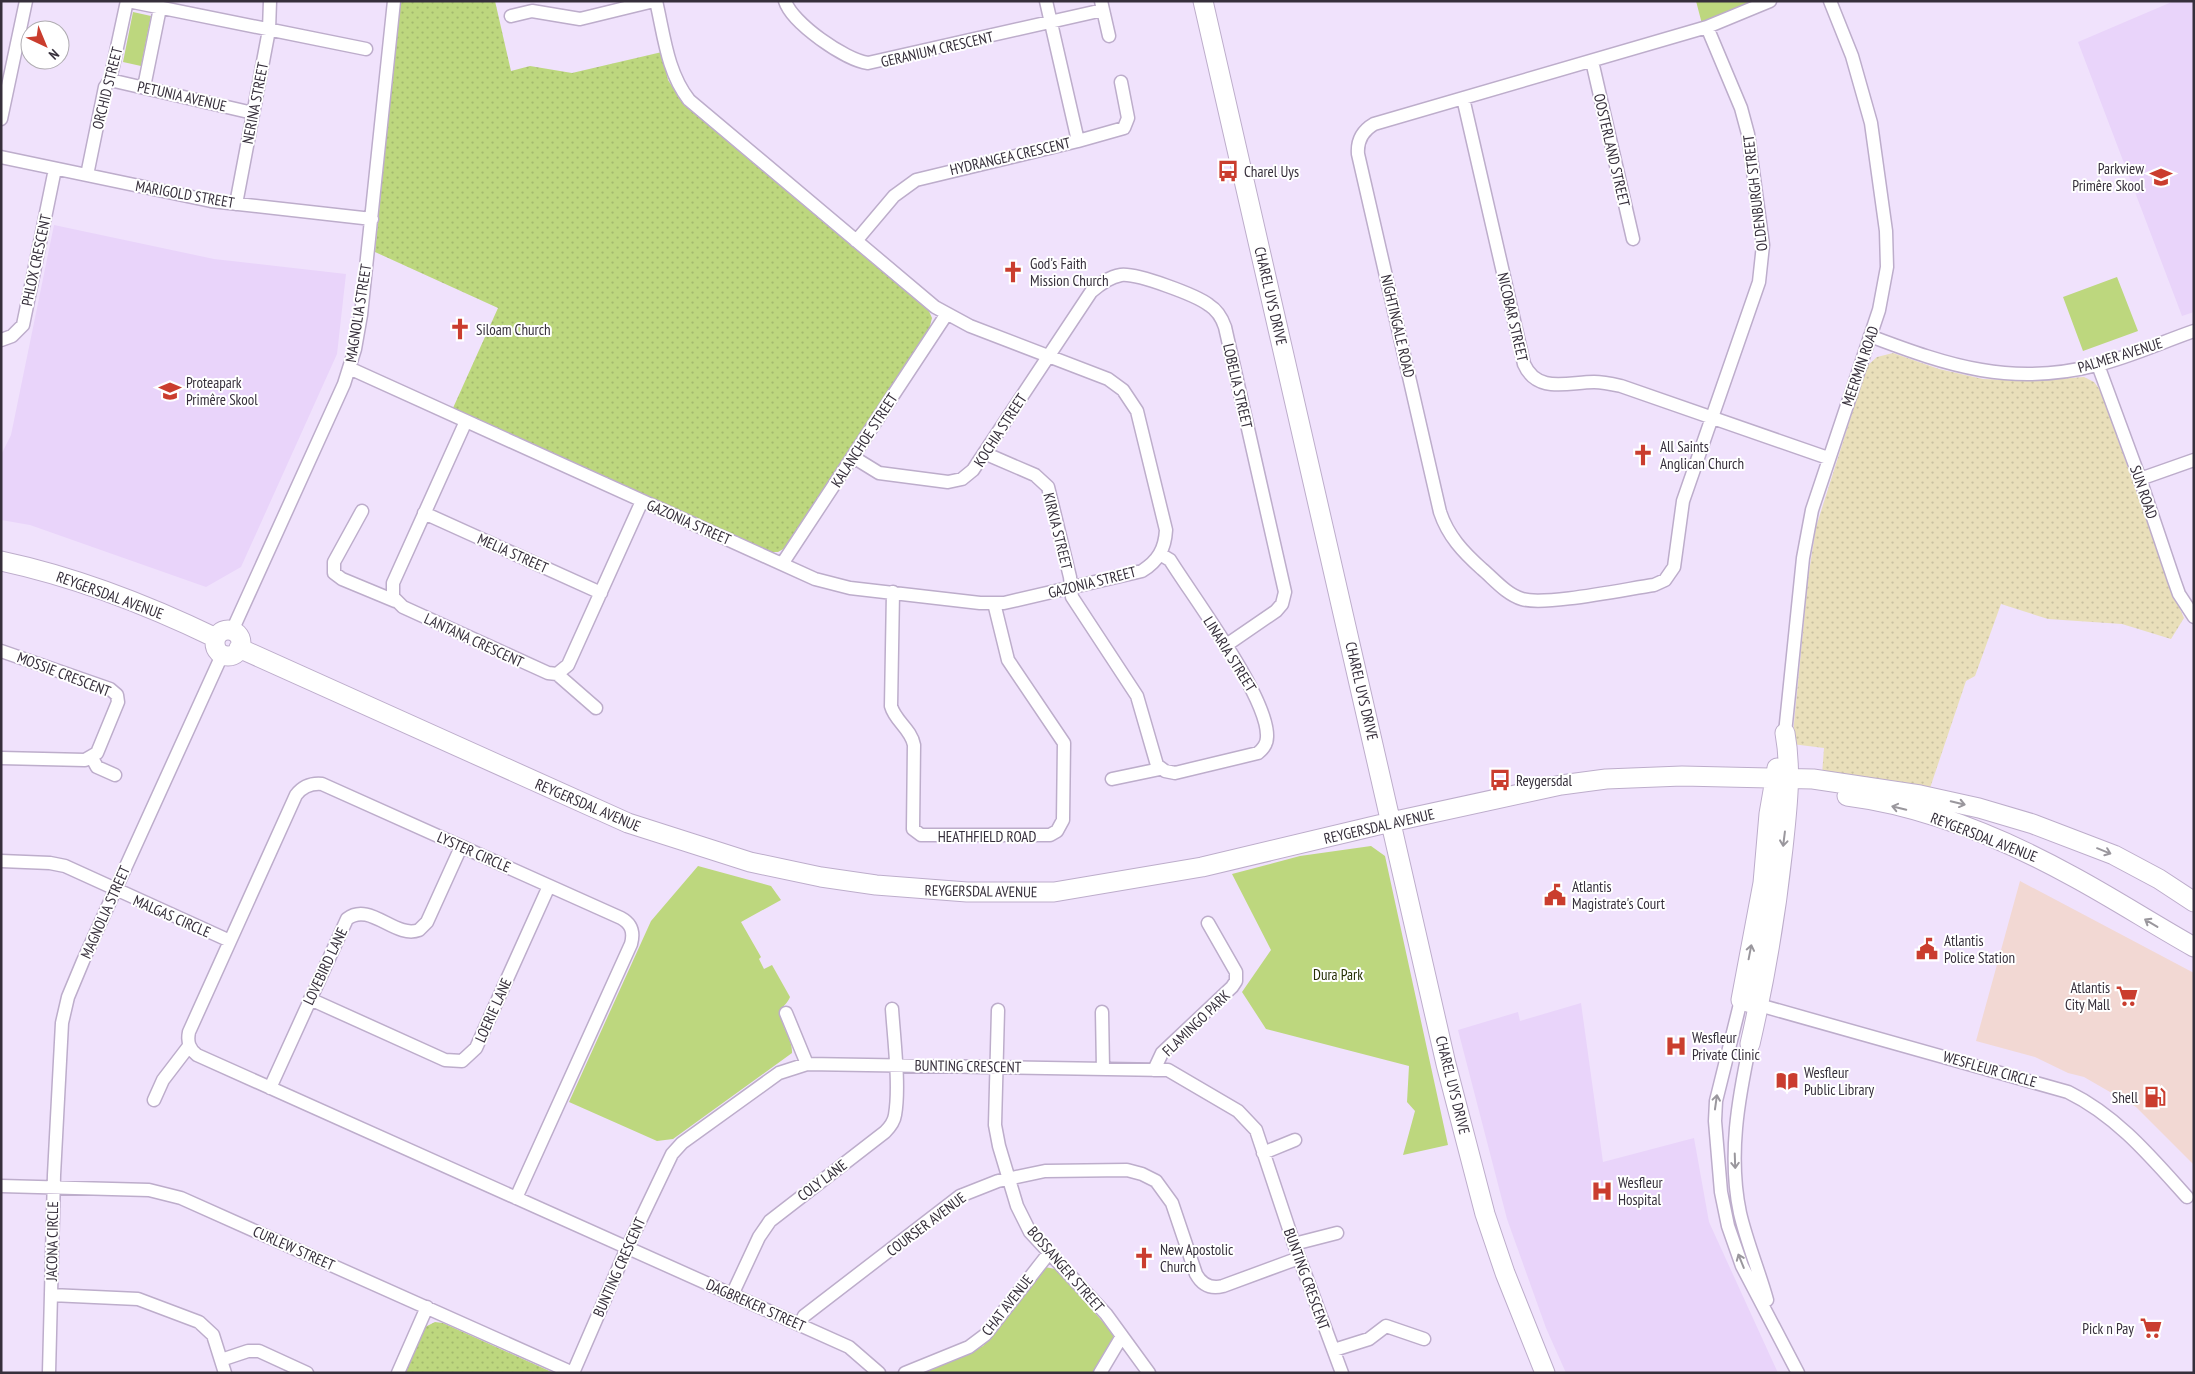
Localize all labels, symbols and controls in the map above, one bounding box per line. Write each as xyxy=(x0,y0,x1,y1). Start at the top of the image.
north arrow xyxy=(20,20,70,70)
street label: GERANIUM CRESCENT xyxy=(879,27,995,71)
street label: ORCHID STREET xyxy=(88,44,126,131)
text: N xyxy=(45,45,63,63)
street label: NERINA STREET xyxy=(238,60,272,146)
street label: PETUNIA AVENUE xyxy=(136,77,228,115)
street label: OOSTERLAND STREET xyxy=(1590,92,1634,209)
street label: HYDRANGEA CRESCENT xyxy=(948,133,1073,179)
street label: OLDENBURGH STREET xyxy=(1738,133,1772,252)
bus stop icon: Charel Uys xyxy=(1215,158,1241,184)
place label: Parkview Primêre Skool xyxy=(2072,159,2145,195)
place label: Charel Uys xyxy=(1244,162,1299,181)
school or university icon: Parkview Primêre Skool xyxy=(2148,164,2174,190)
street label: MARIGOLD STREET xyxy=(134,176,236,212)
street label: PHLOX CRESCENT xyxy=(17,212,55,308)
street label: CHAREL UYS DRIVE xyxy=(1250,245,1292,347)
place label: God's Faith Mission Church xyxy=(1030,254,1108,290)
church icon: God's Faith Mission Church xyxy=(1000,259,1026,285)
street label: MAGNOLIA STREET xyxy=(341,262,375,364)
street label: NICOBAR STREET xyxy=(1494,271,1533,364)
street label: NIGHTINGALE ROAD xyxy=(1377,273,1419,380)
church icon: Siloam Church xyxy=(447,316,473,342)
place label: Siloam Church xyxy=(476,320,551,339)
street label: MEERMIN ROAD xyxy=(1837,323,1883,409)
street label: PALMER AVENUE xyxy=(2075,333,2165,377)
street label: LOBELIA STREET xyxy=(1219,342,1257,431)
place label: Proteapark Primêre Skool xyxy=(186,373,258,409)
school or university icon: Proteapark Primêre Skool xyxy=(157,378,183,404)
street label: KALANCHOE STREET xyxy=(827,389,902,491)
street label: KOCHIA STREET xyxy=(969,390,1031,470)
place label: All Saints Anglican Church xyxy=(1660,437,1744,473)
church icon: All Saints Anglican Church xyxy=(1630,442,1656,468)
street label: SUN ROAD xyxy=(2126,463,2162,521)
street label: KIRKIA STREET xyxy=(1039,491,1077,572)
street label: GAZONIA STREET xyxy=(644,495,734,549)
street label: MELIA STREET xyxy=(475,529,552,577)
street label: GAZONIA STREET xyxy=(1046,562,1138,602)
street label: REYGERSDAL AVENUE xyxy=(54,567,166,623)
street label: LANTANA CRESCENT xyxy=(421,609,527,671)
street label: LINARIA STREET xyxy=(1199,613,1261,695)
street label: CHAREL UYS DRIVE xyxy=(1341,640,1383,742)
street label: MOSSIE CRESCENT xyxy=(14,647,114,701)
bus stop icon: Reygersdal xyxy=(1487,767,1513,793)
place label: Reygersdal xyxy=(1516,771,1573,790)
street label: REYGERSDAL AVENUE xyxy=(532,774,644,836)
one-way arrow xyxy=(1949,799,1965,808)
one-way arrow xyxy=(1892,803,1908,812)
street label: REYGERSDAL AVENUE xyxy=(1322,804,1436,848)
street label: REYGERSDAL AVENUE xyxy=(1928,808,2040,866)
street label: LYSTER CIRCLE xyxy=(434,827,514,877)
street label: HEATHFIELD ROAD xyxy=(938,827,1036,846)
one-way arrow xyxy=(1779,831,1789,847)
one-way arrow xyxy=(2096,847,2111,856)
street label: MAGNOLIA STREET xyxy=(76,862,134,961)
place label: Atlantis Magistrate's Court xyxy=(1572,877,1665,913)
street label: REYGERSDAL AVENUE xyxy=(924,881,1038,901)
public building icon: Atlantis Magistrate's Court xyxy=(1542,882,1568,908)
street label: MALGAS CIRCLE xyxy=(130,890,214,942)
one-way arrow xyxy=(2145,917,2159,927)
street label: LOVEBIRD LANE xyxy=(299,924,351,1008)
place label: Atlantis Police Station xyxy=(1944,931,2015,967)
public building icon: Atlantis Police Station xyxy=(1914,936,1940,962)
one-way arrow xyxy=(1746,945,1756,961)
park label: Dura Park xyxy=(1313,965,1363,984)
street label: LOERIE LANE xyxy=(470,975,516,1045)
place label: Atlantis City Mall xyxy=(2065,978,2111,1014)
supermarket icon: Atlantis City Mall xyxy=(2114,983,2140,1009)
street label: FLAMINGO PARK xyxy=(1158,985,1234,1060)
place label: Wesfleur Private Clinic xyxy=(1692,1028,1760,1064)
hospital icon: Wesfleur Private Clinic xyxy=(1663,1033,1689,1059)
street label: CHAREL UYS DRIVE xyxy=(1432,1034,1474,1136)
street label: WESFLEUR CIRCLE xyxy=(1941,1047,2039,1091)
street label: BUNTING CRESCENT xyxy=(914,1056,1022,1076)
place label: Wesfleur Public Library xyxy=(1804,1063,1875,1099)
library icon: Wesfleur Public Library xyxy=(1774,1068,1800,1094)
fuel station icon: Shell xyxy=(2142,1084,2168,1110)
place label: Shell xyxy=(2112,1088,2138,1107)
one-way arrow xyxy=(1711,1094,1721,1110)
one-way arrow xyxy=(1730,1153,1739,1169)
street label: COLY LANE xyxy=(793,1155,851,1205)
place label: Wesfleur Hospital xyxy=(1618,1173,1664,1209)
hospital icon: Wesfleur Hospital xyxy=(1589,1178,1615,1204)
street label: COURSER AVENUE xyxy=(882,1188,970,1260)
street label: JACONA CIRCLE xyxy=(42,1201,62,1282)
street label: BUNTING CRESCENT xyxy=(589,1214,650,1320)
street label: CURLEW STREET xyxy=(250,1222,338,1275)
street label: BOSSANGER STREET xyxy=(1024,1222,1109,1316)
street label: BUNTING CRESCENT xyxy=(1280,1226,1334,1333)
place label: New Apostolic Church xyxy=(1160,1240,1234,1276)
church icon: New Apostolic Church xyxy=(1131,1245,1157,1271)
one-way arrow xyxy=(1736,1254,1745,1269)
street label: CHAT AVENUE xyxy=(977,1271,1037,1339)
street label: DAGBREKER STREET xyxy=(703,1275,809,1335)
supermarket icon: Pick n Pay xyxy=(2138,1315,2164,1341)
place label: Pick n Pay xyxy=(2082,1319,2134,1338)

